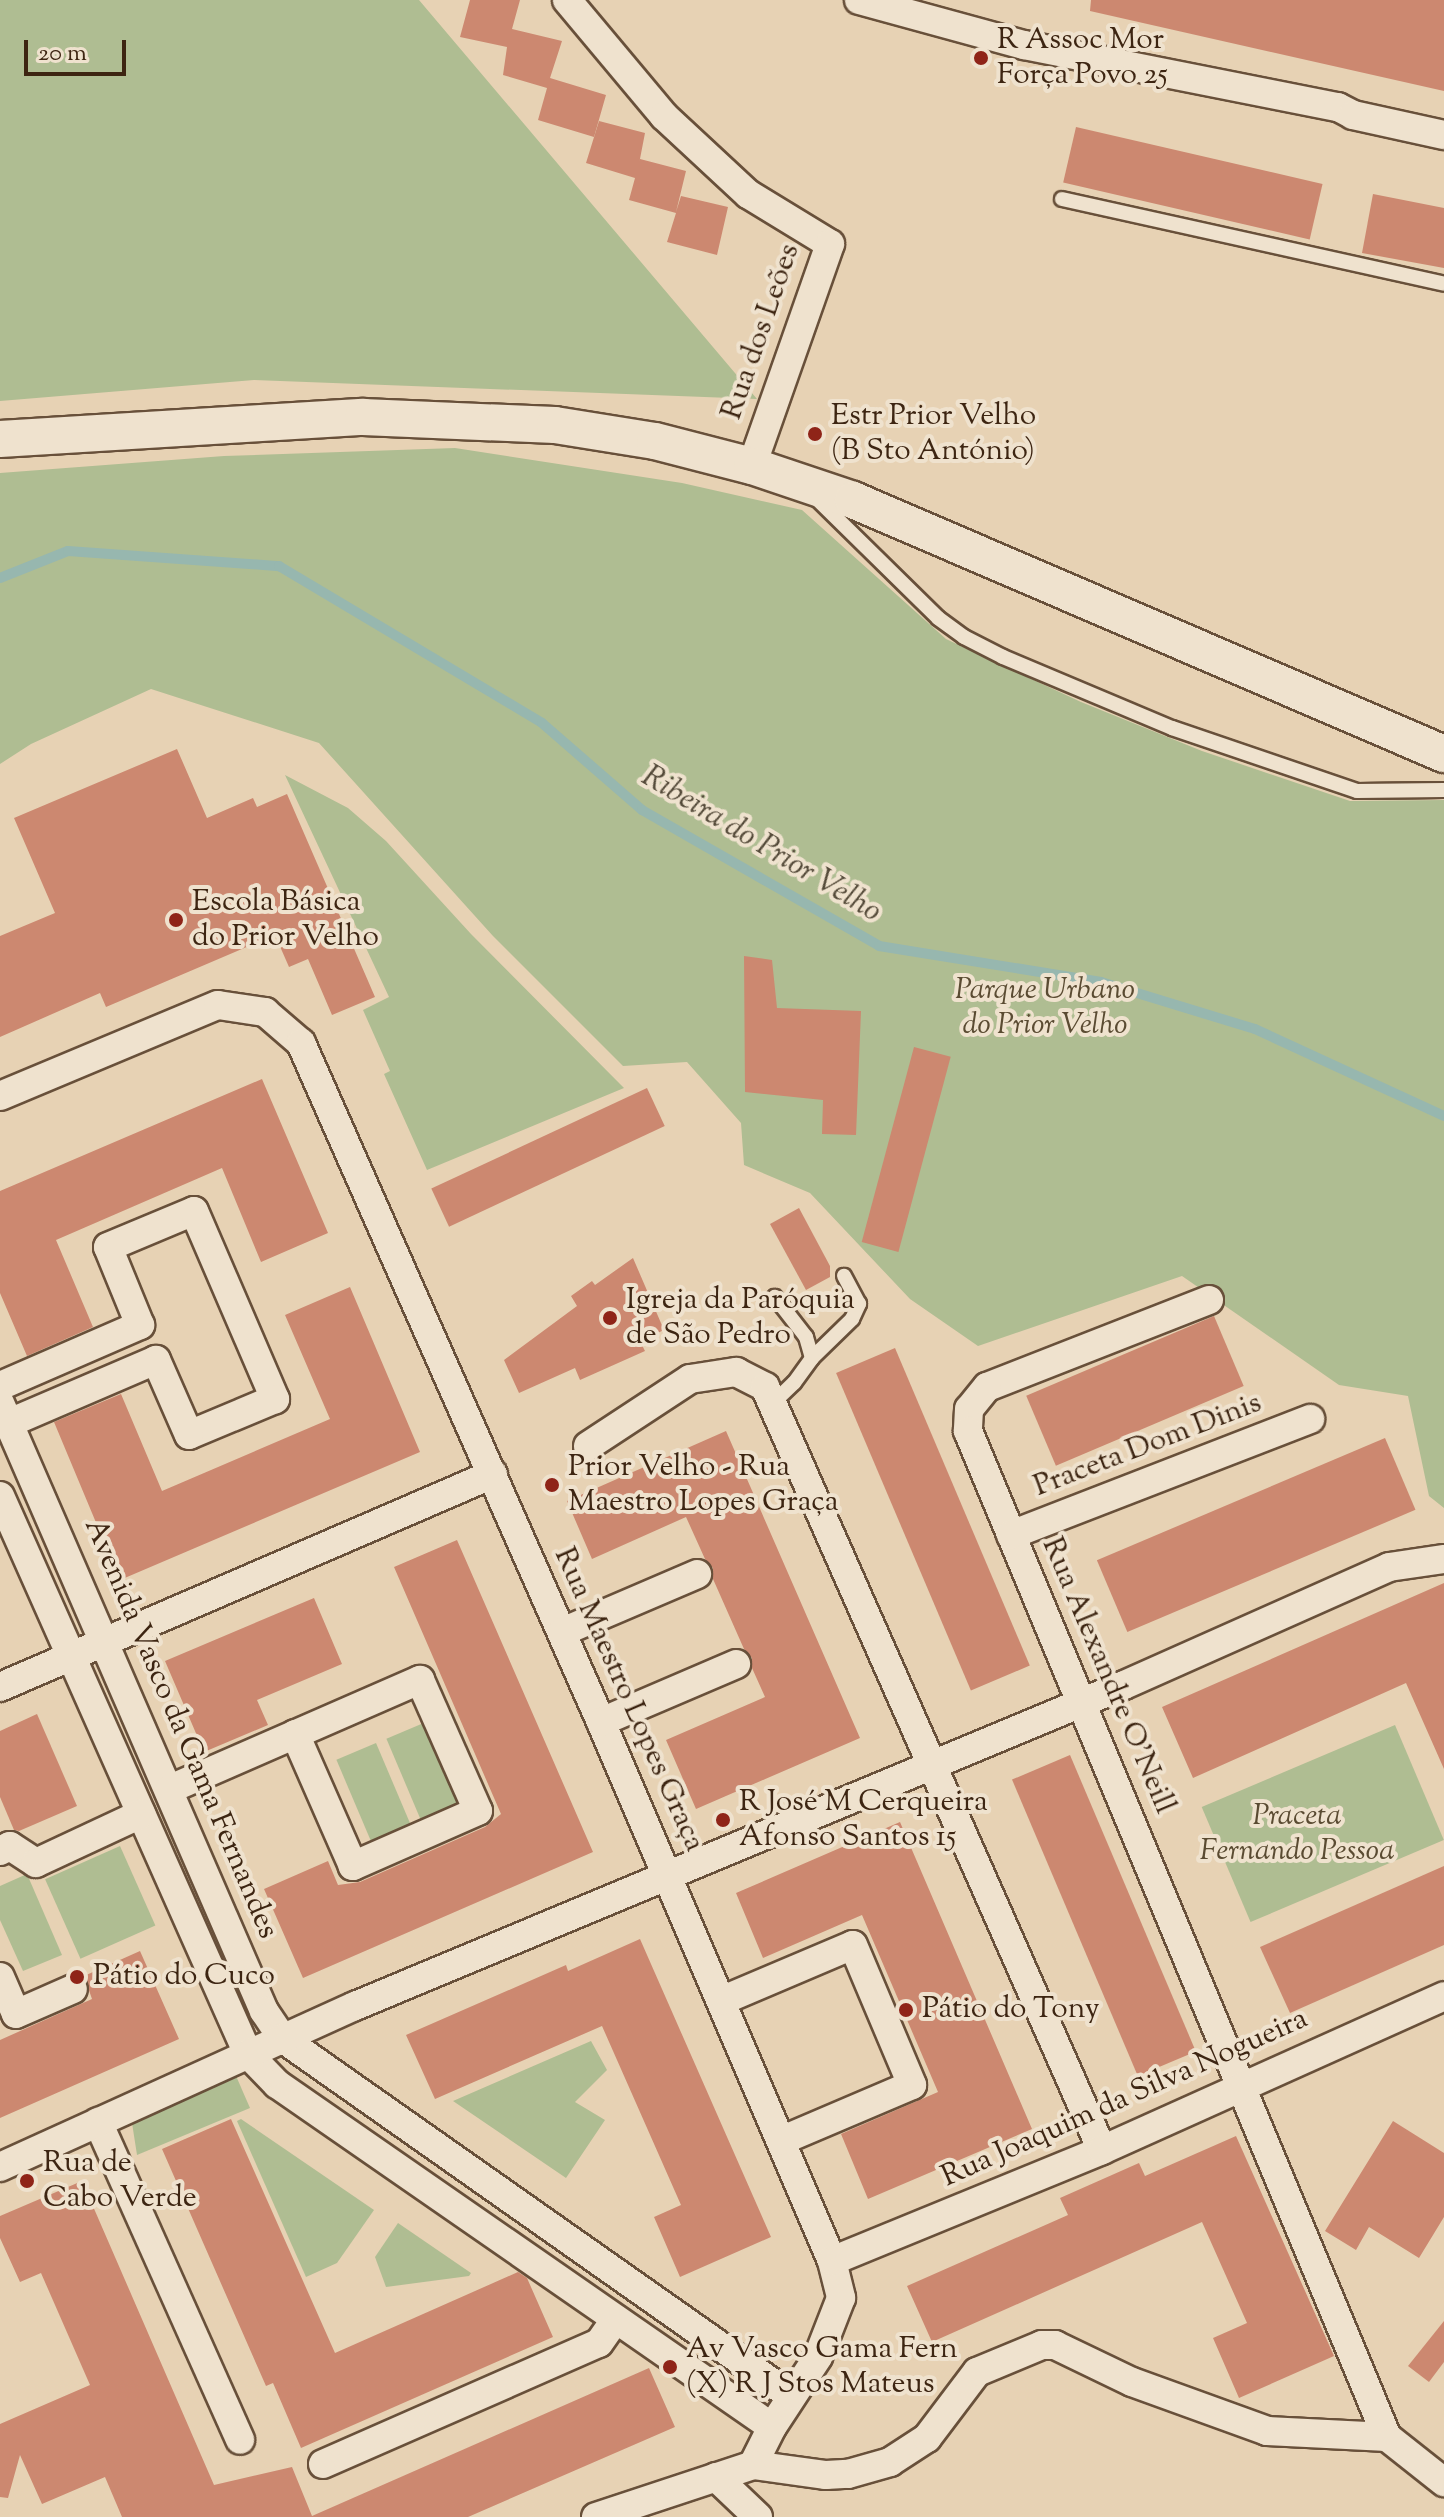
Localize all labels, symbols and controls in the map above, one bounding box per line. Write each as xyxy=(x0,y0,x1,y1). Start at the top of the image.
place label: R Assoc Mor Força Povo 25 xyxy=(997,23,1168,94)
scale bar xyxy=(28,24,130,74)
text: 20 m xyxy=(38,37,87,71)
marker: R Assoc Mor Força Povo 25 xyxy=(972,49,990,67)
street label: Rua dos Leões xyxy=(715,239,809,425)
place label: Estr Prior Velho (B Sto António) xyxy=(831,399,1036,470)
marker: Estr Prior Velho (B Sto António) xyxy=(806,425,824,443)
water label: Ribeira do Prior Velho xyxy=(634,758,888,932)
place label: Escola Básica do Prior Velho xyxy=(192,885,379,956)
marker: Escola Básica do Prior Velho xyxy=(167,911,185,929)
park label: Parque Urbano do Prior Velho xyxy=(955,973,1135,1044)
place label: Igreja da Paróquia de São Pedro xyxy=(626,1283,855,1354)
marker: Igreja da Paróquia de São Pedro xyxy=(601,1309,619,1327)
street label: Praceta Dom Dinis xyxy=(1029,1386,1267,1506)
place label: Prior Velho - Rua Maestro Lopes Graça xyxy=(568,1450,839,1520)
marker: Prior Velho - Rua Maestro Lopes Graça xyxy=(543,1476,561,1494)
street label: Avenida Vasco da Gama Fernandes xyxy=(75,1514,285,1944)
street label: Rua Alexandre O'Neill xyxy=(1033,1532,1181,1820)
street label: Rua Maestro Lopes Graça xyxy=(545,1542,711,1858)
place label: R José M Cerqueira Afonso Santos 15 xyxy=(739,1785,988,1856)
park label: Praceta Fernando Pessoa xyxy=(1200,1799,1394,1870)
marker: R José M Cerqueira Afonso Santos 15 xyxy=(714,1811,732,1829)
place label: Pátio do Cuco xyxy=(93,1959,275,1995)
marker: Pátio do Cuco xyxy=(68,1968,86,1986)
place label: Pátio do Tony xyxy=(922,1992,1100,2028)
marker: Pátio do Tony xyxy=(897,2001,915,2019)
street label: Rua Joaquim da Silva Nogueira xyxy=(936,2002,1314,2196)
place label: Rua de Cabo Verde xyxy=(43,2146,197,2216)
marker: Rua de Cabo Verde xyxy=(18,2172,36,2190)
place label: Av Vasco Gama Fern (X) R J Stos Mateus xyxy=(686,2332,958,2402)
marker: Av Vasco Gama Fern (X) R J Stos Mateus xyxy=(661,2358,679,2376)

